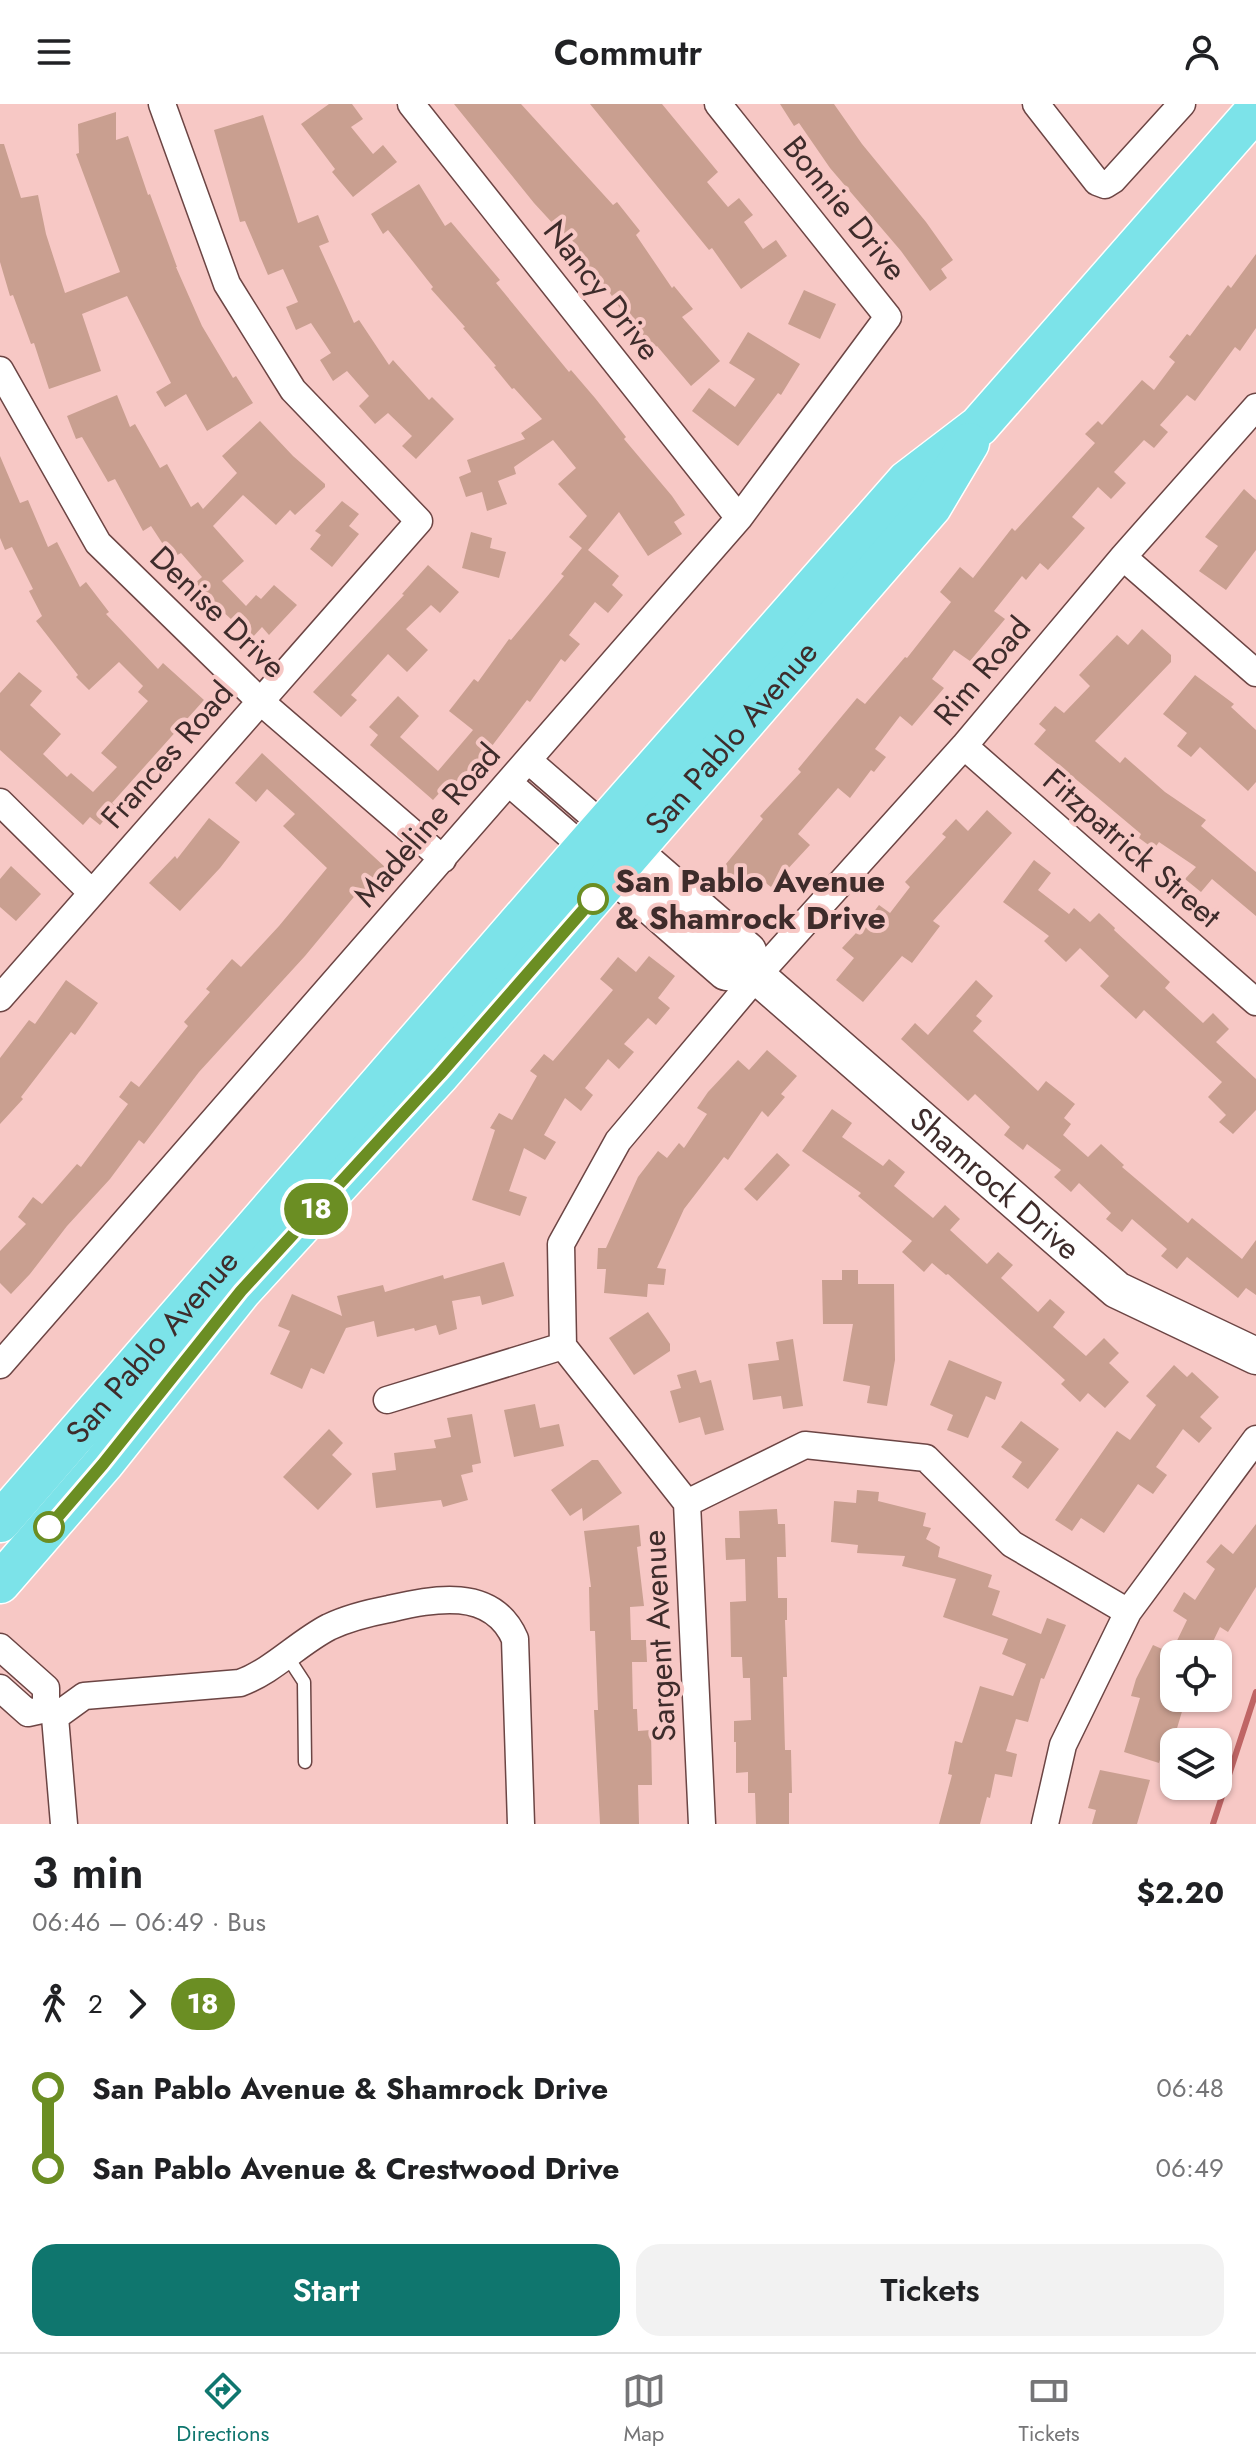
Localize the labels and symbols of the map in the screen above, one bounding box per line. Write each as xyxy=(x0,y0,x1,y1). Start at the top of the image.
street label: Bonnie Drive xyxy=(772,126,918,290)
street label: Nancy Drive xyxy=(532,210,672,370)
street label: Denise Drive xyxy=(140,535,296,689)
street label: Rim Road xyxy=(923,606,1041,736)
street label: San Pablo Avenue xyxy=(634,630,828,845)
street label: Frances Road xyxy=(90,671,244,839)
street label: Madeline Road xyxy=(343,733,511,917)
street label: Fitzpatrick Street xyxy=(1033,758,1231,939)
place label: San Pablo Avenue & Shamrock Drive xyxy=(615,858,886,941)
marker: San Pablo Avenue & Shamrock Drive xyxy=(578,884,608,914)
street label: Shamrock Drive xyxy=(900,1096,1090,1271)
line badge: 18 xyxy=(280,1183,352,1235)
street label: San Pablo Avenue xyxy=(55,1239,249,1454)
unlabelled marker xyxy=(34,1512,64,1542)
street label: Sargent Avenue xyxy=(630,1529,688,1743)

